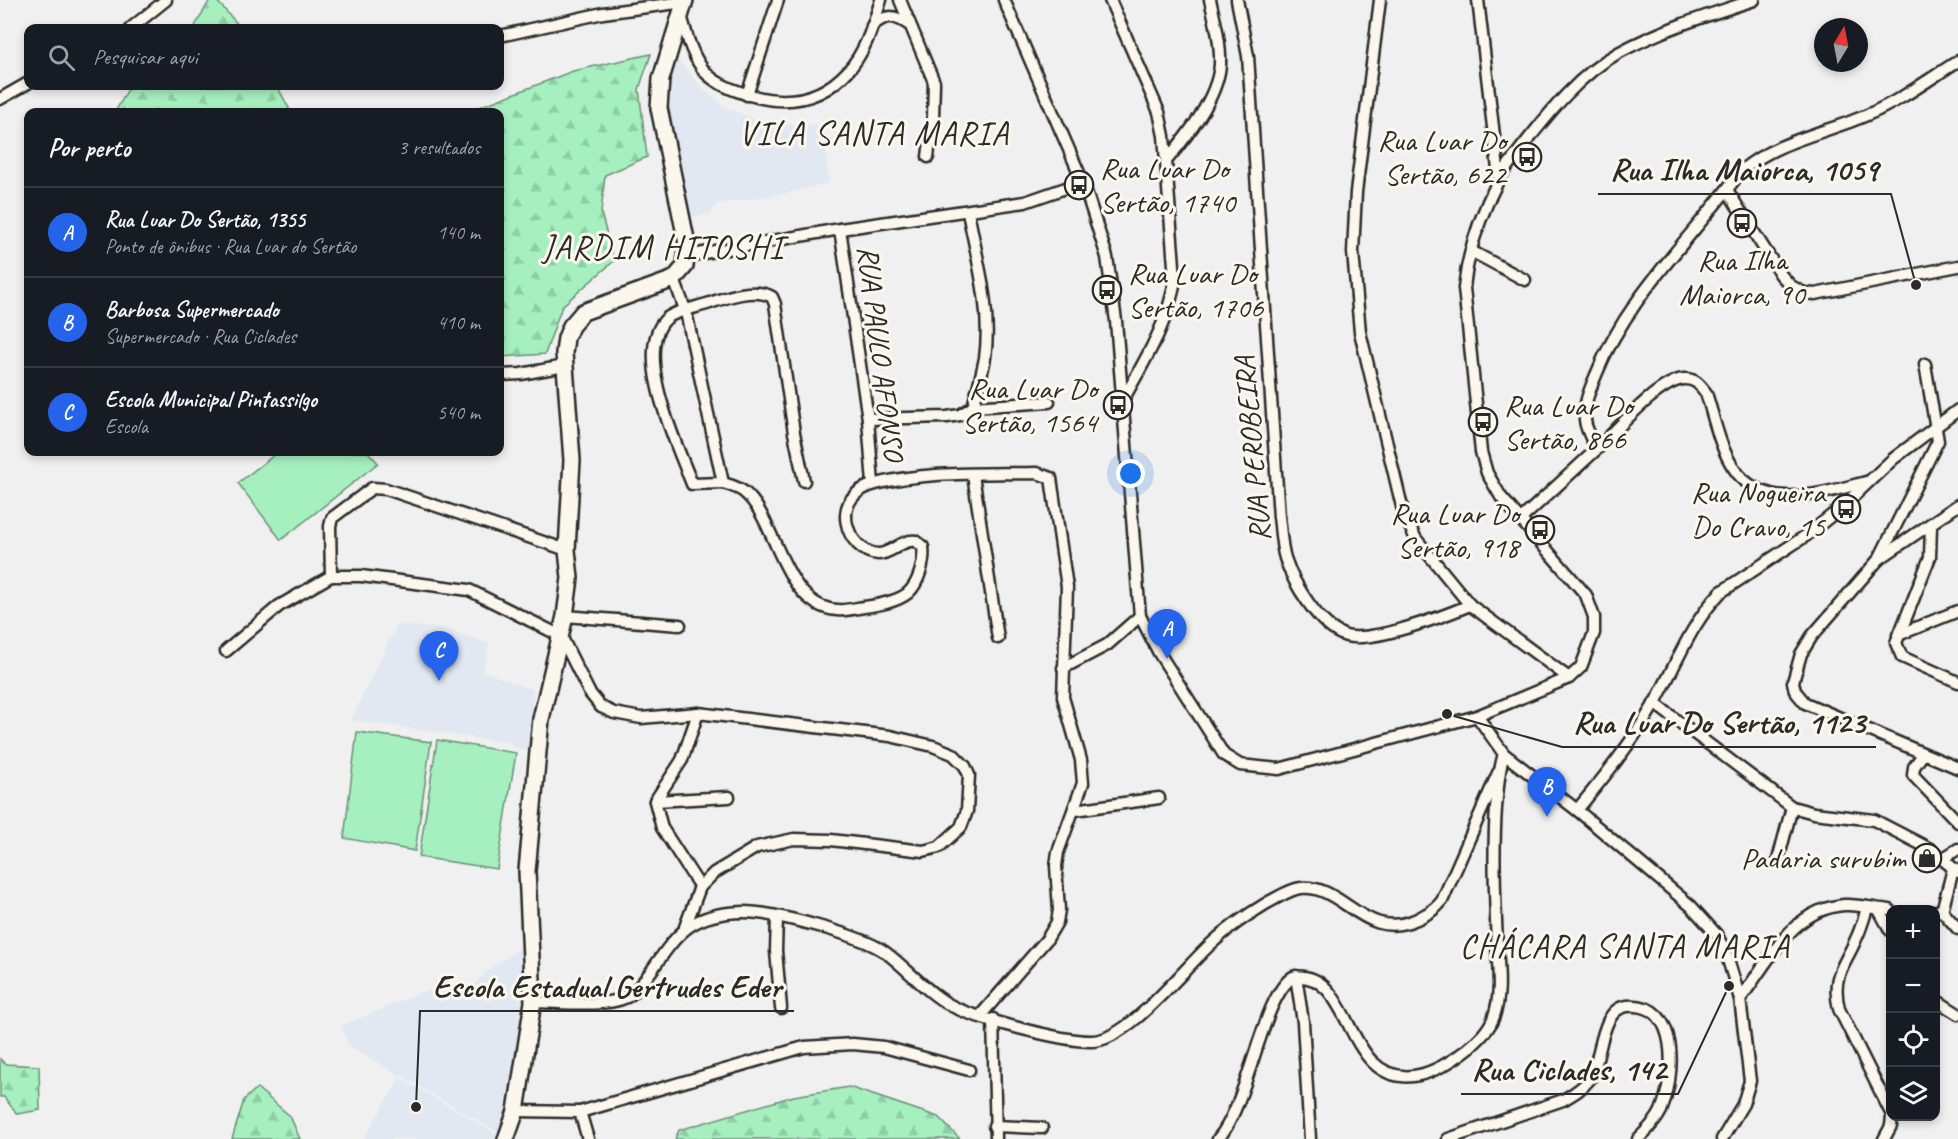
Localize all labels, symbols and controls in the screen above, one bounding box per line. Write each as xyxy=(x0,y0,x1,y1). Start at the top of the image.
north arrow xyxy=(1814,18,1868,72)
search box xyxy=(24,24,504,90)
icon: search xyxy=(45,41,78,74)
text: Pesquisar aqui xyxy=(93,43,198,71)
district label: VILA SANTA MARIA xyxy=(739,112,1009,154)
place label: Rua Luar Do Sertão, 622 xyxy=(1377,121,1509,193)
text: Por perto xyxy=(48,131,130,164)
text: 3 resultados xyxy=(398,135,480,160)
bus stop icon: Rua Luar Do Sertão, 622 xyxy=(1511,141,1543,173)
callout: Rua Ilha Maiorca, 1059 xyxy=(1598,144,1891,194)
place label: Rua Luar Do Sertão, 1740 xyxy=(1100,149,1238,221)
text: Rua Ilha Maiorca, 1059 xyxy=(1610,149,1882,190)
bus stop icon: Rua Luar Do Sertão, 1740 xyxy=(1063,169,1095,201)
text: Rua Luar Do Sertão, 1355 xyxy=(105,206,305,234)
bus stop icon: Rua Ilha Maiorca, 90 xyxy=(1726,207,1758,239)
text: A xyxy=(62,220,73,245)
text: 140 m xyxy=(437,220,480,245)
district label: JARDIM HITOSHI xyxy=(540,226,789,268)
text: Ponto de ônibus · Rua Luar do Sertão xyxy=(105,234,356,259)
place label: Rua Ilha Maiorca, 90 xyxy=(1679,241,1807,313)
street label: RUA PAULO AFONSO xyxy=(849,243,913,466)
place label: Rua Luar Do Sertão, 1706 xyxy=(1128,254,1265,326)
bus stop icon: Rua Luar Do Sertão, 1706 xyxy=(1091,274,1123,306)
text: Barbosa Supermercado xyxy=(105,296,279,324)
text: B xyxy=(62,310,73,335)
text: 410 m xyxy=(437,310,480,335)
text: Supermercado · Rua Ciclades xyxy=(105,324,296,349)
street label: RUA PEROBEIRA xyxy=(1225,353,1279,543)
place label: Rua Luar Do Sertão, 1564 xyxy=(962,369,1100,441)
text: Escola Municipal Pintassilgo xyxy=(105,386,317,414)
place label: Rua Luar Do Sertão, 866 xyxy=(1504,386,1636,458)
bus stop icon: Rua Luar Do Sertão, 1564 xyxy=(1102,389,1134,421)
text: C xyxy=(63,400,72,425)
text: 540 m xyxy=(437,400,480,425)
bus stop icon: Rua Luar Do Sertão, 866 xyxy=(1467,406,1499,438)
text: Escola xyxy=(105,414,148,439)
your location xyxy=(1116,459,1145,488)
place label: Rua Nogueira Do Cravo, 15 xyxy=(1691,473,1827,545)
bus stop icon: Rua Nogueira Do Cravo, 15 xyxy=(1830,493,1862,525)
place label: Rua Luar Do Sertão, 918 xyxy=(1390,494,1522,566)
bus stop icon: Rua Luar Do Sertão, 918 xyxy=(1524,514,1556,546)
pin: A xyxy=(1148,610,1186,659)
pin: C xyxy=(420,632,458,681)
callout: Rua Luar Do Sertão, 1123 xyxy=(1562,697,1876,747)
text: Rua Luar Do Sertão, 1123 xyxy=(1573,702,1868,743)
pin: B xyxy=(1528,768,1566,817)
place label: Padaria surubim xyxy=(1741,839,1907,877)
shop icon: Padaria surubim xyxy=(1911,842,1943,874)
map controls xyxy=(1886,905,1940,1121)
button: + xyxy=(1886,905,1940,959)
district label: CHÁCARA SANTA MARIA xyxy=(1460,925,1790,967)
button: − xyxy=(1886,959,1940,1013)
callout: Escola Estadual Gertrudes Eder xyxy=(420,961,794,1011)
text: Escola Estadual Gertrudes Eder xyxy=(433,966,785,1007)
button: locate xyxy=(1886,1013,1940,1067)
callout: Rua Ciclades, 142 xyxy=(1461,1044,1678,1094)
text: Rua Ciclades, 142 xyxy=(1472,1049,1669,1090)
button: layers xyxy=(1886,1067,1940,1121)

